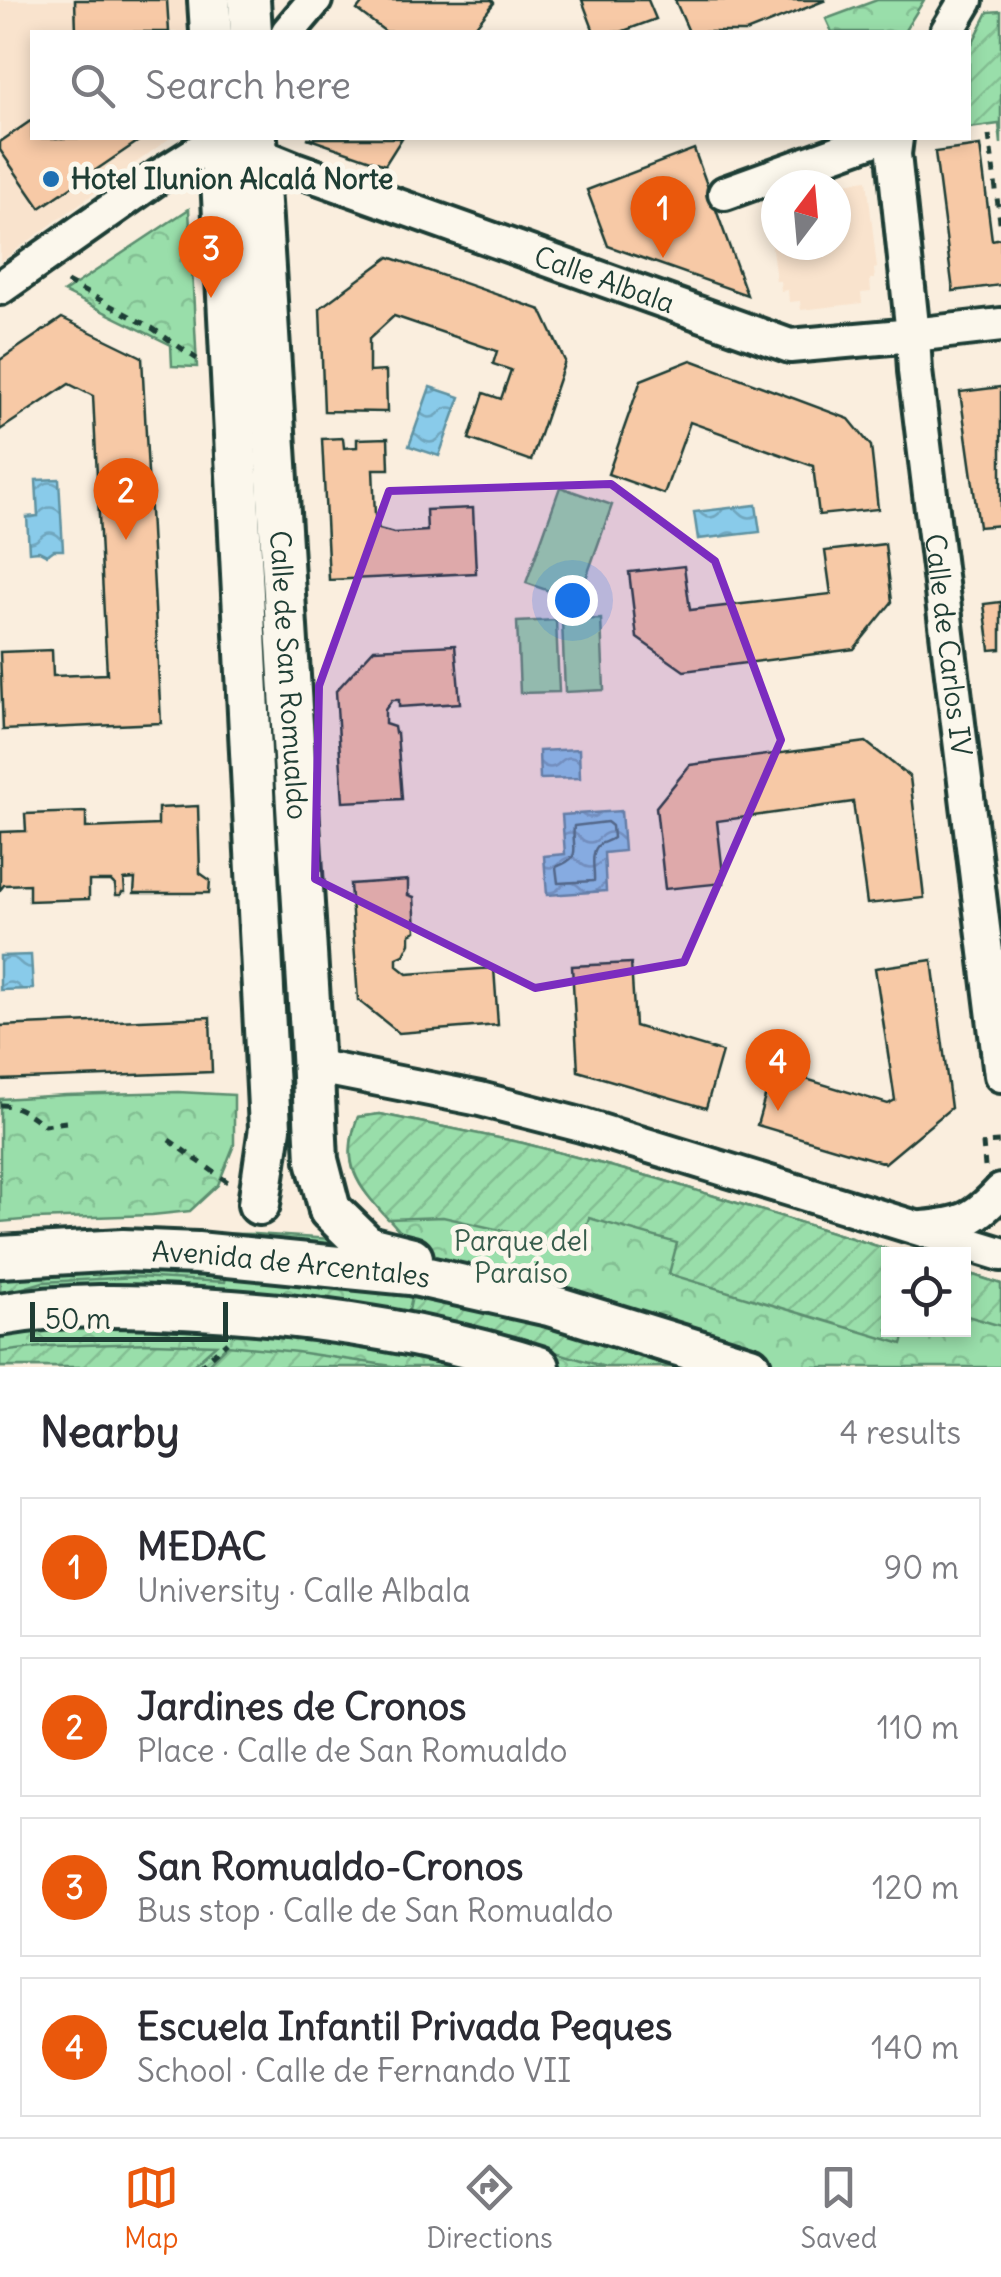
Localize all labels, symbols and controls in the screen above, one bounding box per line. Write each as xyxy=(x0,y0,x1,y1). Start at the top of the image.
search box xyxy=(30,30,971,140)
icon: search xyxy=(65,58,120,113)
text: Search here xyxy=(145,62,351,109)
place label: Hotel Ilunion Alcalá Norte xyxy=(71,161,393,197)
marker: Hotel Ilunion Alcalá Norte xyxy=(40,168,62,190)
north arrow xyxy=(761,170,851,260)
pin: 1 xyxy=(630,176,696,258)
pin: 3 xyxy=(178,216,244,298)
street label: Calle Albala xyxy=(529,238,679,321)
pin: 2 xyxy=(94,458,158,540)
street label: Calle de San Romualdo xyxy=(262,529,316,821)
street label: Calle de Carlos IV xyxy=(917,532,980,758)
your location xyxy=(547,575,598,626)
pin: 4 xyxy=(746,1028,810,1111)
park label: Parque del Paraíso xyxy=(454,1223,588,1291)
street label: Avenida de Arcentales xyxy=(151,1233,434,1296)
map controls xyxy=(881,1247,971,1337)
button: locate xyxy=(881,1247,971,1337)
scale bar xyxy=(30,1297,228,1342)
text: 50 m xyxy=(45,1301,111,1337)
text: Nearby xyxy=(40,1406,179,1458)
text: 4 results xyxy=(840,1412,961,1453)
text: MEDAC xyxy=(137,1523,267,1570)
text: 1 xyxy=(68,1547,81,1588)
text: 90 m xyxy=(884,1547,959,1588)
text: University · Calle Albala xyxy=(137,1570,470,1611)
text: Jardines de Cronos xyxy=(137,1683,466,1730)
text: 2 xyxy=(66,1707,83,1748)
text: 110 m xyxy=(877,1707,959,1748)
text: Place · Calle de San Romualdo xyxy=(137,1730,568,1771)
text: San Romualdo-Cronos xyxy=(137,1843,523,1890)
text: 3 xyxy=(65,1867,84,1908)
text: 120 m xyxy=(872,1867,959,1908)
text: Bus stop · Calle de San Romualdo xyxy=(137,1890,614,1931)
text: Escuela Infantil Privada Peques xyxy=(137,2003,672,2050)
text: 4 xyxy=(65,2027,84,2068)
text: 140 m xyxy=(871,2027,959,2068)
text: School · Calle de Fernando VII xyxy=(137,2050,571,2091)
tab: Map xyxy=(124,2160,179,2256)
tab: Directions xyxy=(426,2160,553,2256)
tab: Saved xyxy=(800,2160,877,2256)

